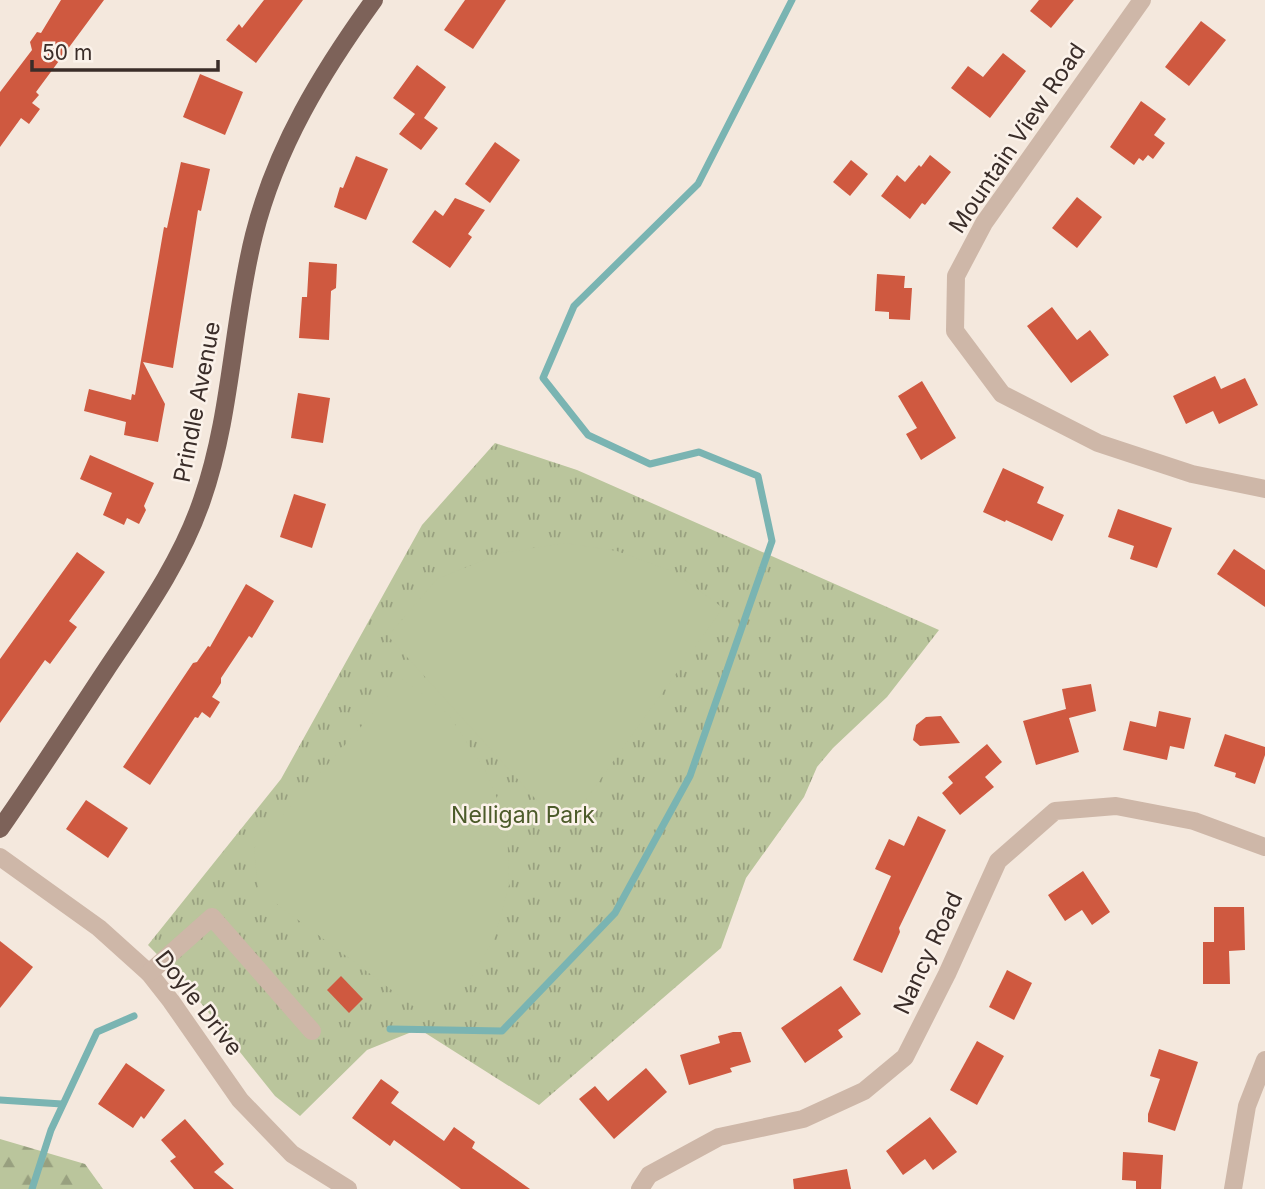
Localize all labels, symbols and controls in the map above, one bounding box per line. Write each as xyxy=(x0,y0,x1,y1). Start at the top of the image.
scale bar xyxy=(32,28,217,72)
street label: Mountain View Road xyxy=(943,38,1091,238)
text: 50 m xyxy=(42,40,92,65)
street label: Prindle Avenue xyxy=(168,319,226,485)
park label: Nelligan Park xyxy=(451,801,595,829)
street label: Nancy Road xyxy=(888,888,968,1018)
street label: Doyle Drive xyxy=(149,945,249,1061)

